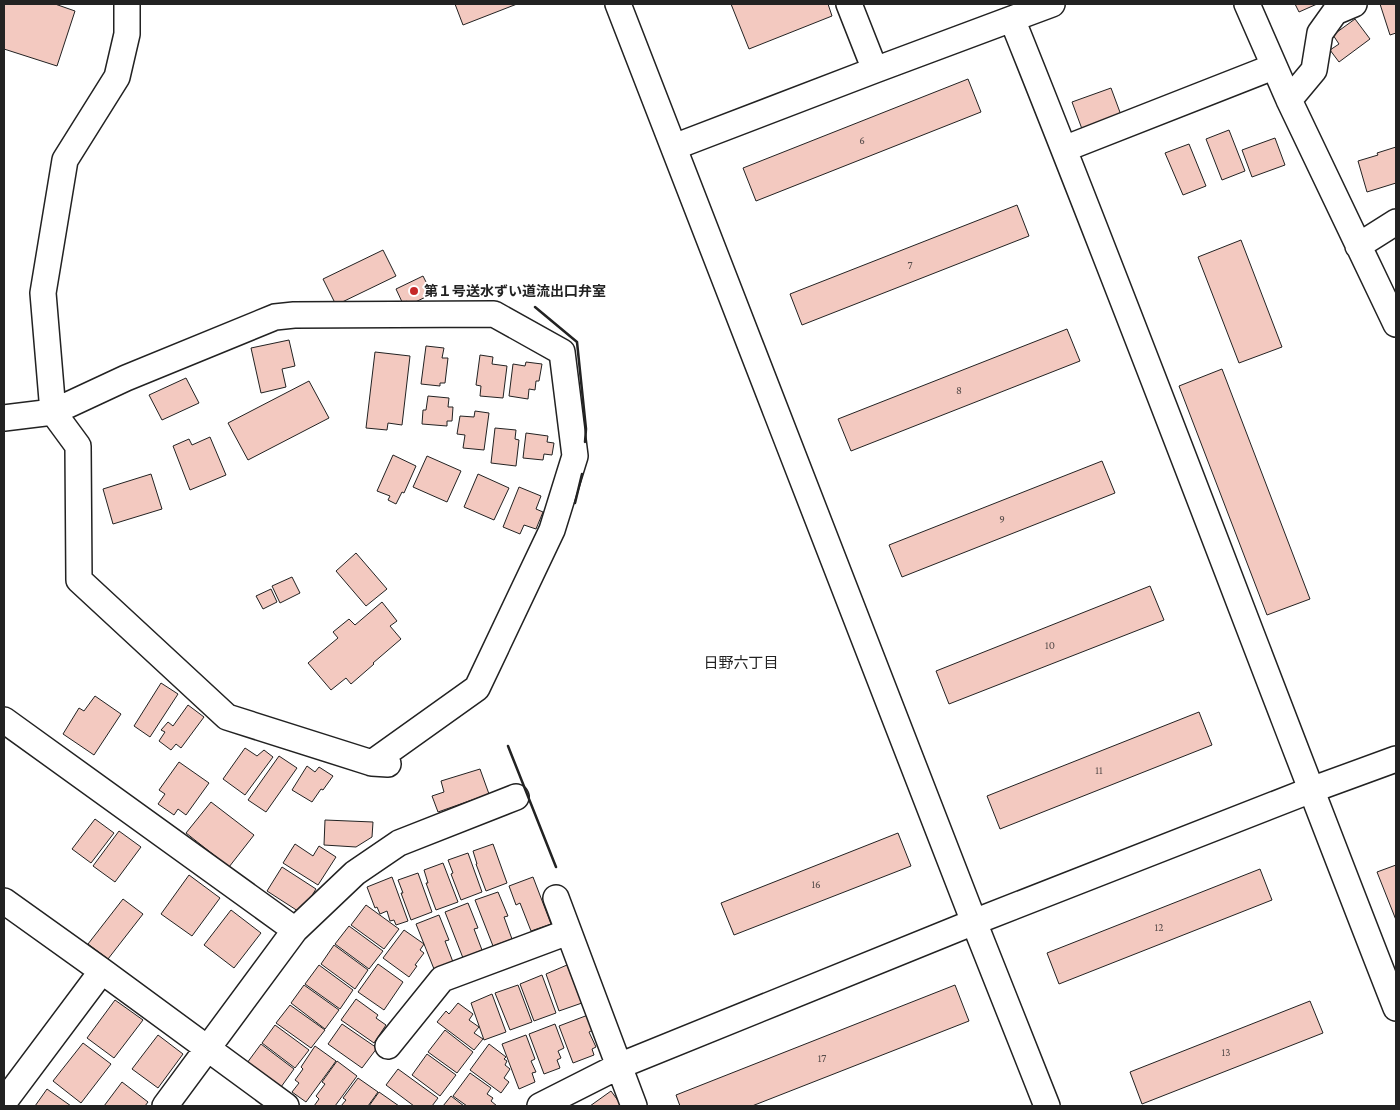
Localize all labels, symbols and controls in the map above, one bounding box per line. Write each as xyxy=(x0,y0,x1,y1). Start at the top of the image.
house number: 6 xyxy=(859,134,865,146)
house number: 7 xyxy=(907,259,913,271)
place label: 第１号送水ずい道流出口弁室 xyxy=(424,283,606,299)
marker: 第１号送水ずい道流出口弁室 xyxy=(408,285,420,297)
house number: 8 xyxy=(956,384,962,396)
house number: 9 xyxy=(999,513,1005,525)
house number: 10 xyxy=(1045,639,1055,651)
district label: 日野六丁目 xyxy=(703,655,779,671)
house number: 11 xyxy=(1095,764,1103,776)
house number: 16 xyxy=(811,878,821,890)
house number: 12 xyxy=(1155,921,1163,933)
house number: 13 xyxy=(1222,1046,1230,1058)
house number: 17 xyxy=(818,1052,826,1064)

